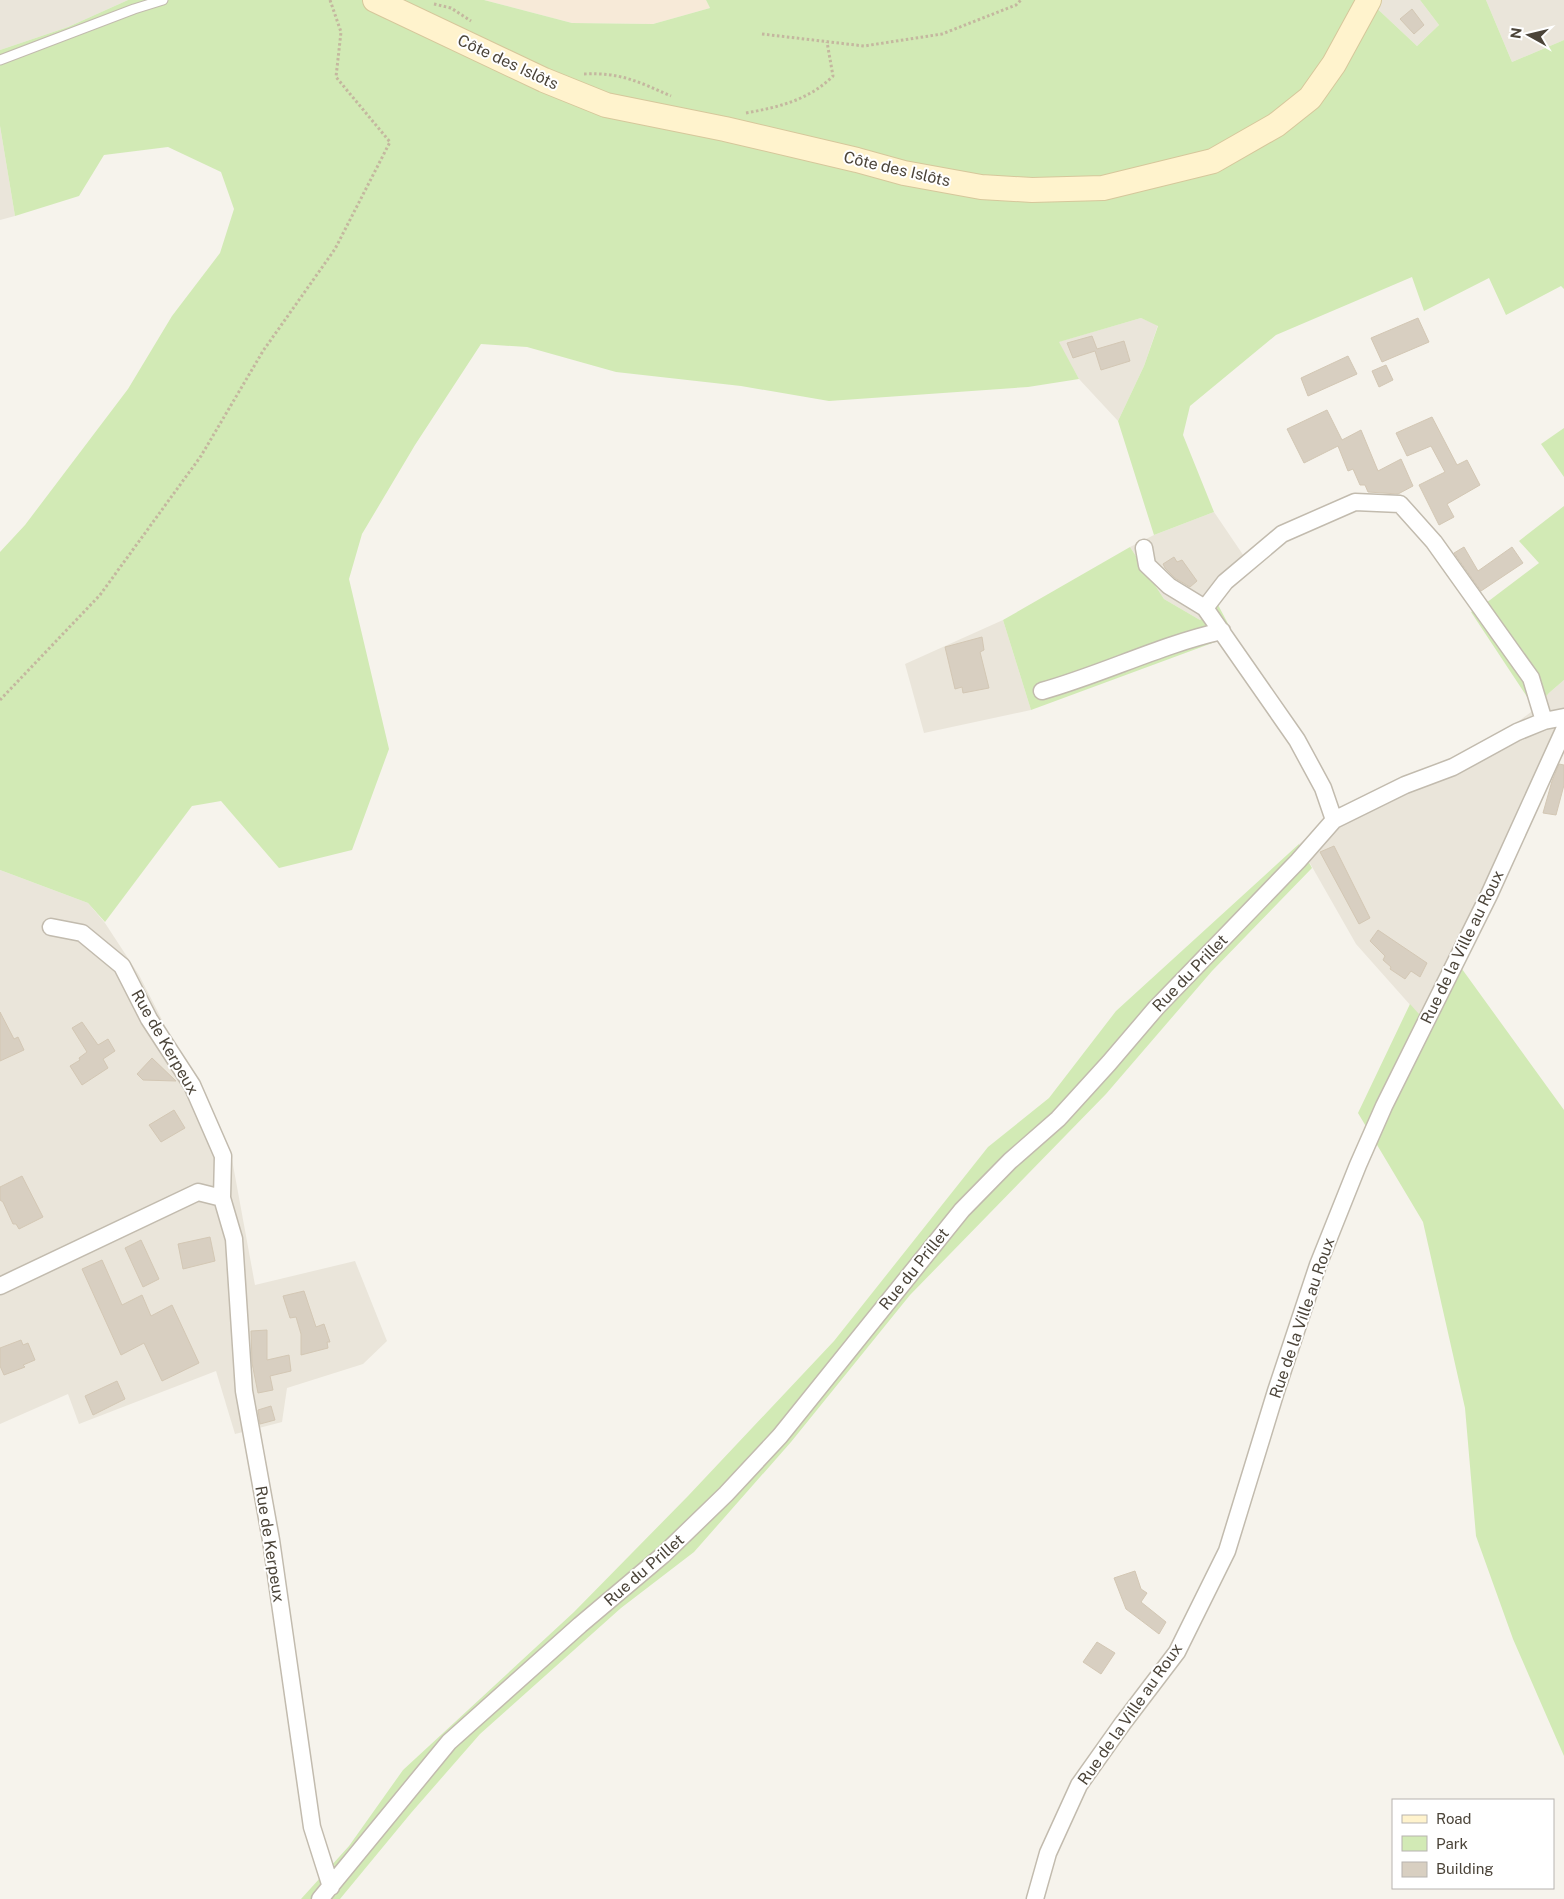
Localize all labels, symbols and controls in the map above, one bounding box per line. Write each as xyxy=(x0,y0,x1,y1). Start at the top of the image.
north arrow xyxy=(1504,10,1554,60)
text: N xyxy=(1507,27,1525,40)
street label: Côte des Islôts xyxy=(455,30,561,94)
street label: Côte des Islôts xyxy=(842,148,952,190)
street label: Rue de la Ville au Roux xyxy=(1416,867,1508,1027)
street label: Rue du Prillet xyxy=(1148,931,1232,1015)
street label: Rue de Kerpeux xyxy=(127,986,203,1098)
street label: Rue du Prillet xyxy=(875,1224,953,1314)
street label: Rue de la Ville au Roux xyxy=(1266,1235,1338,1401)
street label: Rue de Kerpeux xyxy=(251,1484,289,1604)
street label: Rue du Prillet xyxy=(600,1530,688,1610)
street label: Rue de la Ville au Roux xyxy=(1074,1639,1186,1789)
legend xyxy=(1392,1799,1554,1889)
text: Road xyxy=(1436,1810,1472,1827)
text: Park xyxy=(1436,1835,1468,1852)
text: Building xyxy=(1436,1860,1494,1877)

